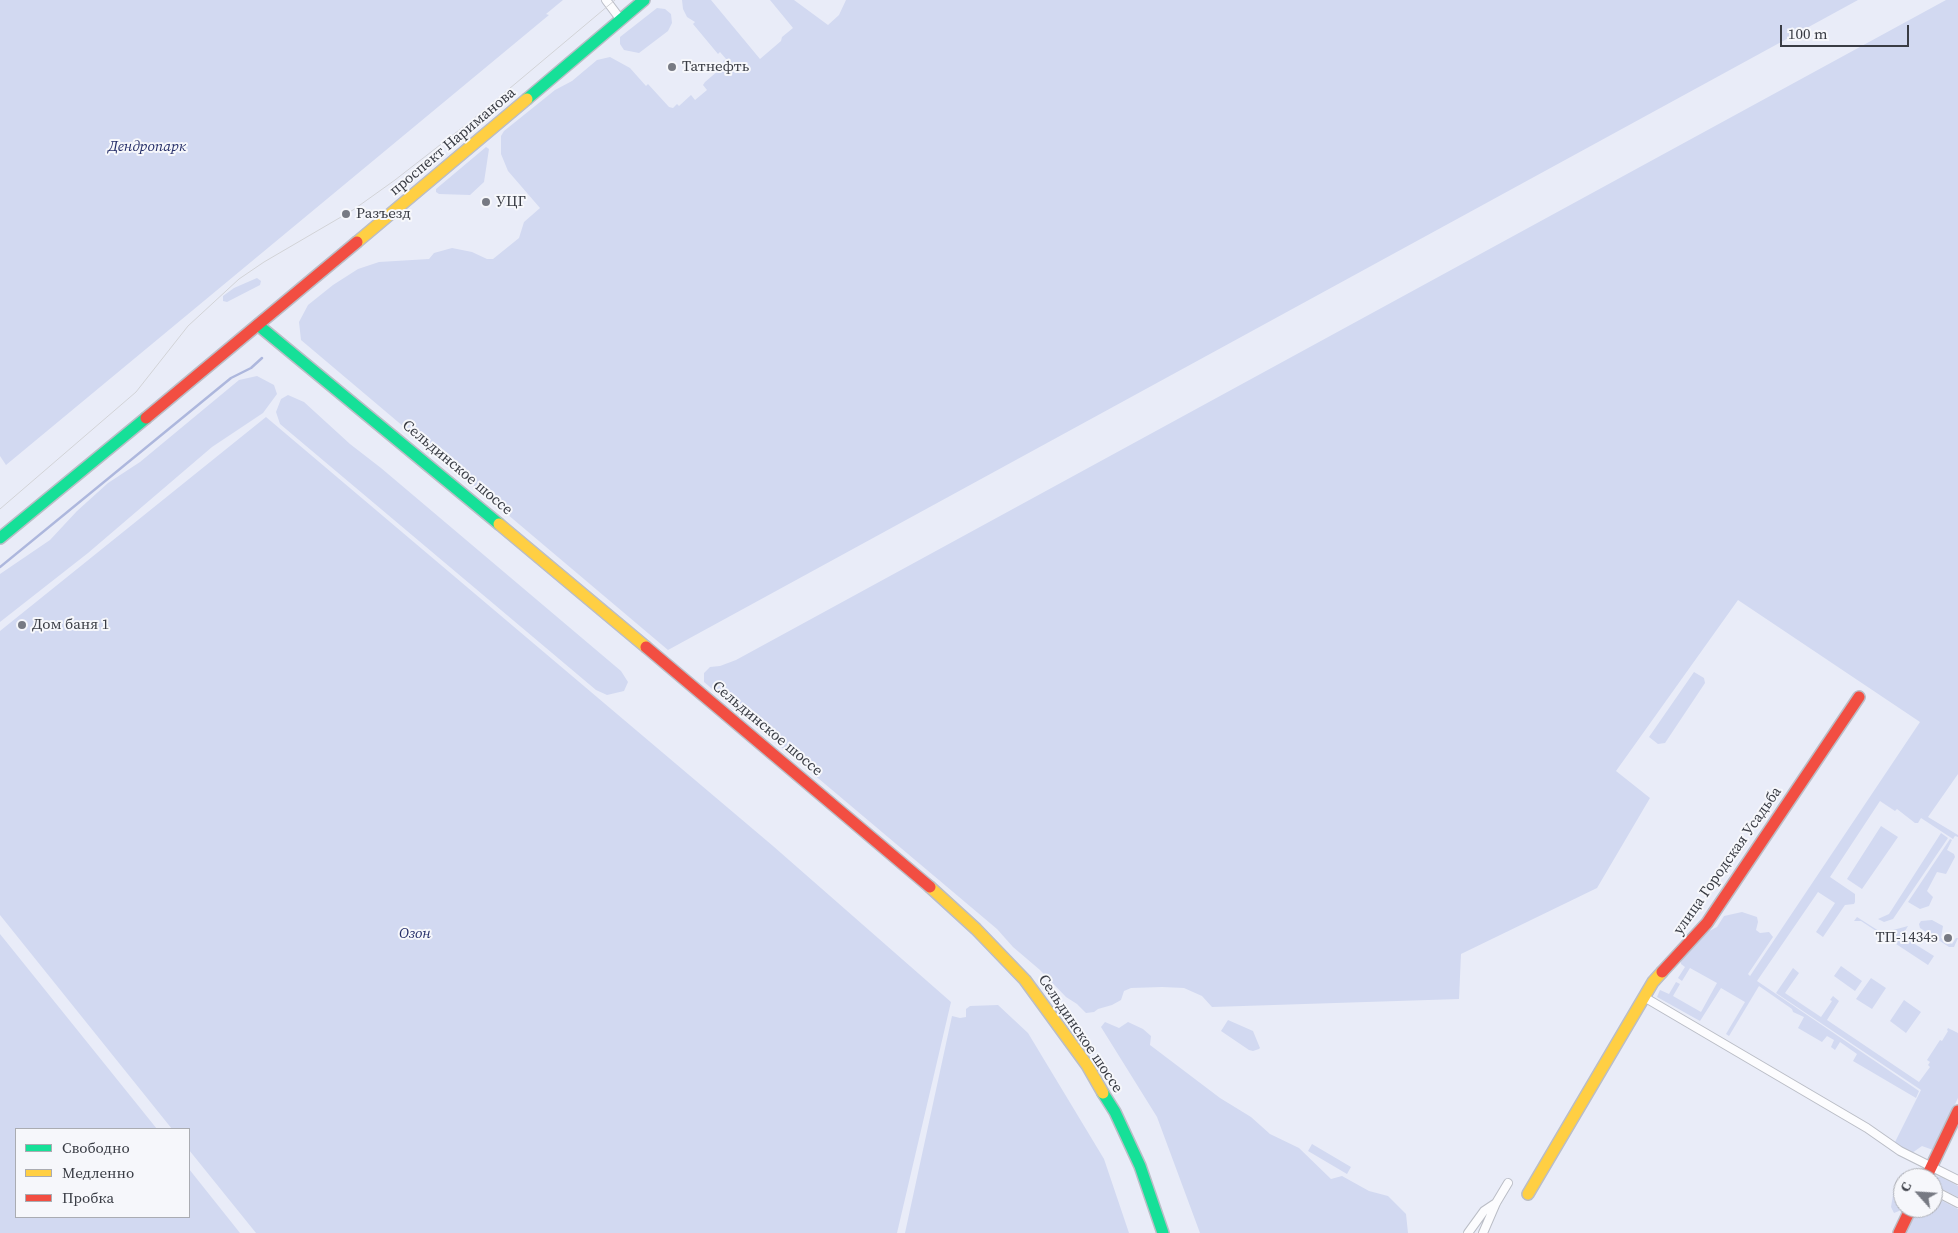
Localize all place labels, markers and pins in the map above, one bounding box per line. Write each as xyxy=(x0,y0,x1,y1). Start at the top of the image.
place label: Татнефть xyxy=(682,58,749,76)
marker: Татнефть xyxy=(666,61,678,73)
place label: УЦГ xyxy=(496,193,526,211)
marker: УЦГ xyxy=(480,196,492,208)
place label: Разъезд xyxy=(356,205,411,223)
marker: Разъезд xyxy=(340,208,352,220)
place label: Дом баня 1 xyxy=(32,616,109,634)
marker: Дом баня 1 xyxy=(16,619,28,631)
place label: ТП-1434э xyxy=(1875,929,1938,947)
marker: ТП-1434э xyxy=(1942,932,1954,944)

